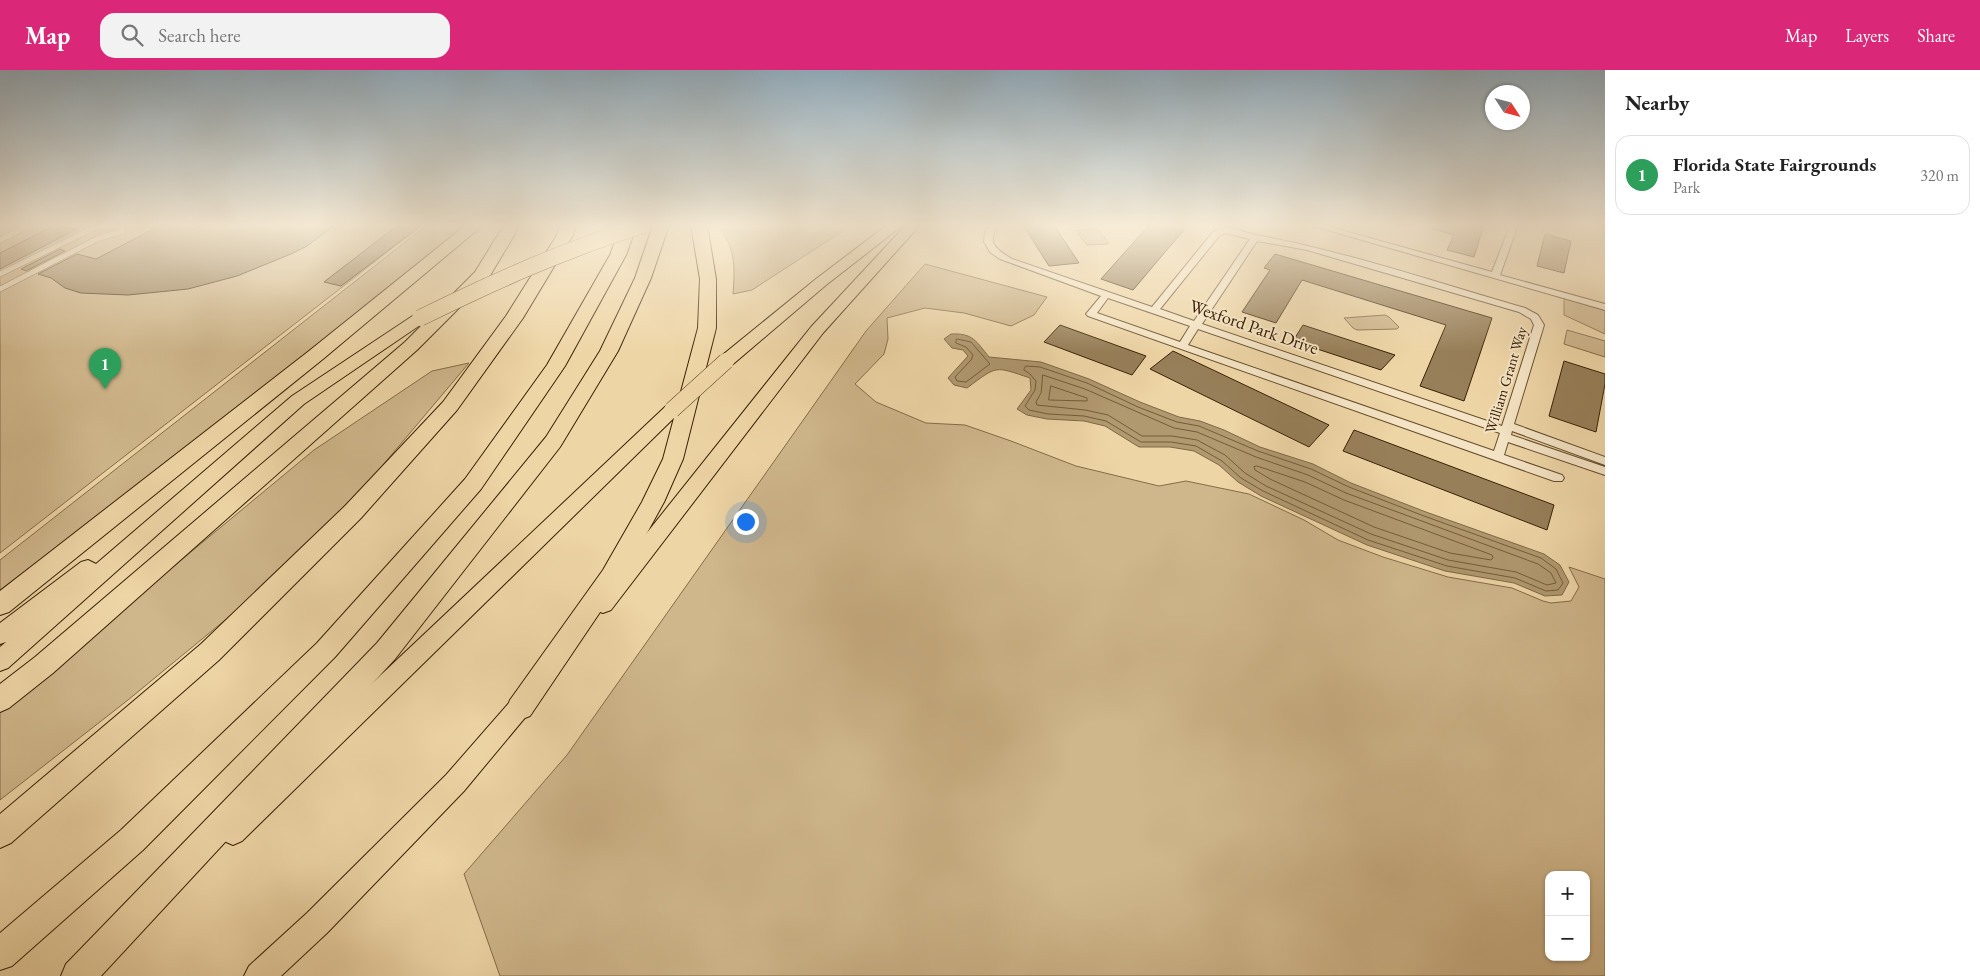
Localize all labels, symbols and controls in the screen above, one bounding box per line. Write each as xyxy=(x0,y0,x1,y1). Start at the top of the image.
search box xyxy=(100,13,450,58)
text: Map xyxy=(25,20,70,51)
icon: search xyxy=(118,21,146,49)
text: Search here xyxy=(158,23,241,48)
text: Map xyxy=(1785,24,1817,47)
text: Layers xyxy=(1845,24,1889,47)
text: Share xyxy=(1917,24,1955,47)
north arrow xyxy=(1485,85,1530,130)
text: Nearby xyxy=(1625,89,1689,116)
text: Florida State Fairgrounds xyxy=(1673,152,1876,177)
text: 1 xyxy=(1638,165,1646,186)
text: 320 m xyxy=(1920,165,1959,186)
text: Park xyxy=(1673,177,1700,198)
street label: Wexford Park Drive xyxy=(1187,294,1322,359)
street label: William Grant Way xyxy=(1480,324,1531,436)
pin: 1 xyxy=(89,348,121,389)
your location xyxy=(733,509,759,535)
map controls xyxy=(1545,871,1590,961)
button: + xyxy=(1545,871,1590,916)
button: − xyxy=(1545,916,1590,961)

